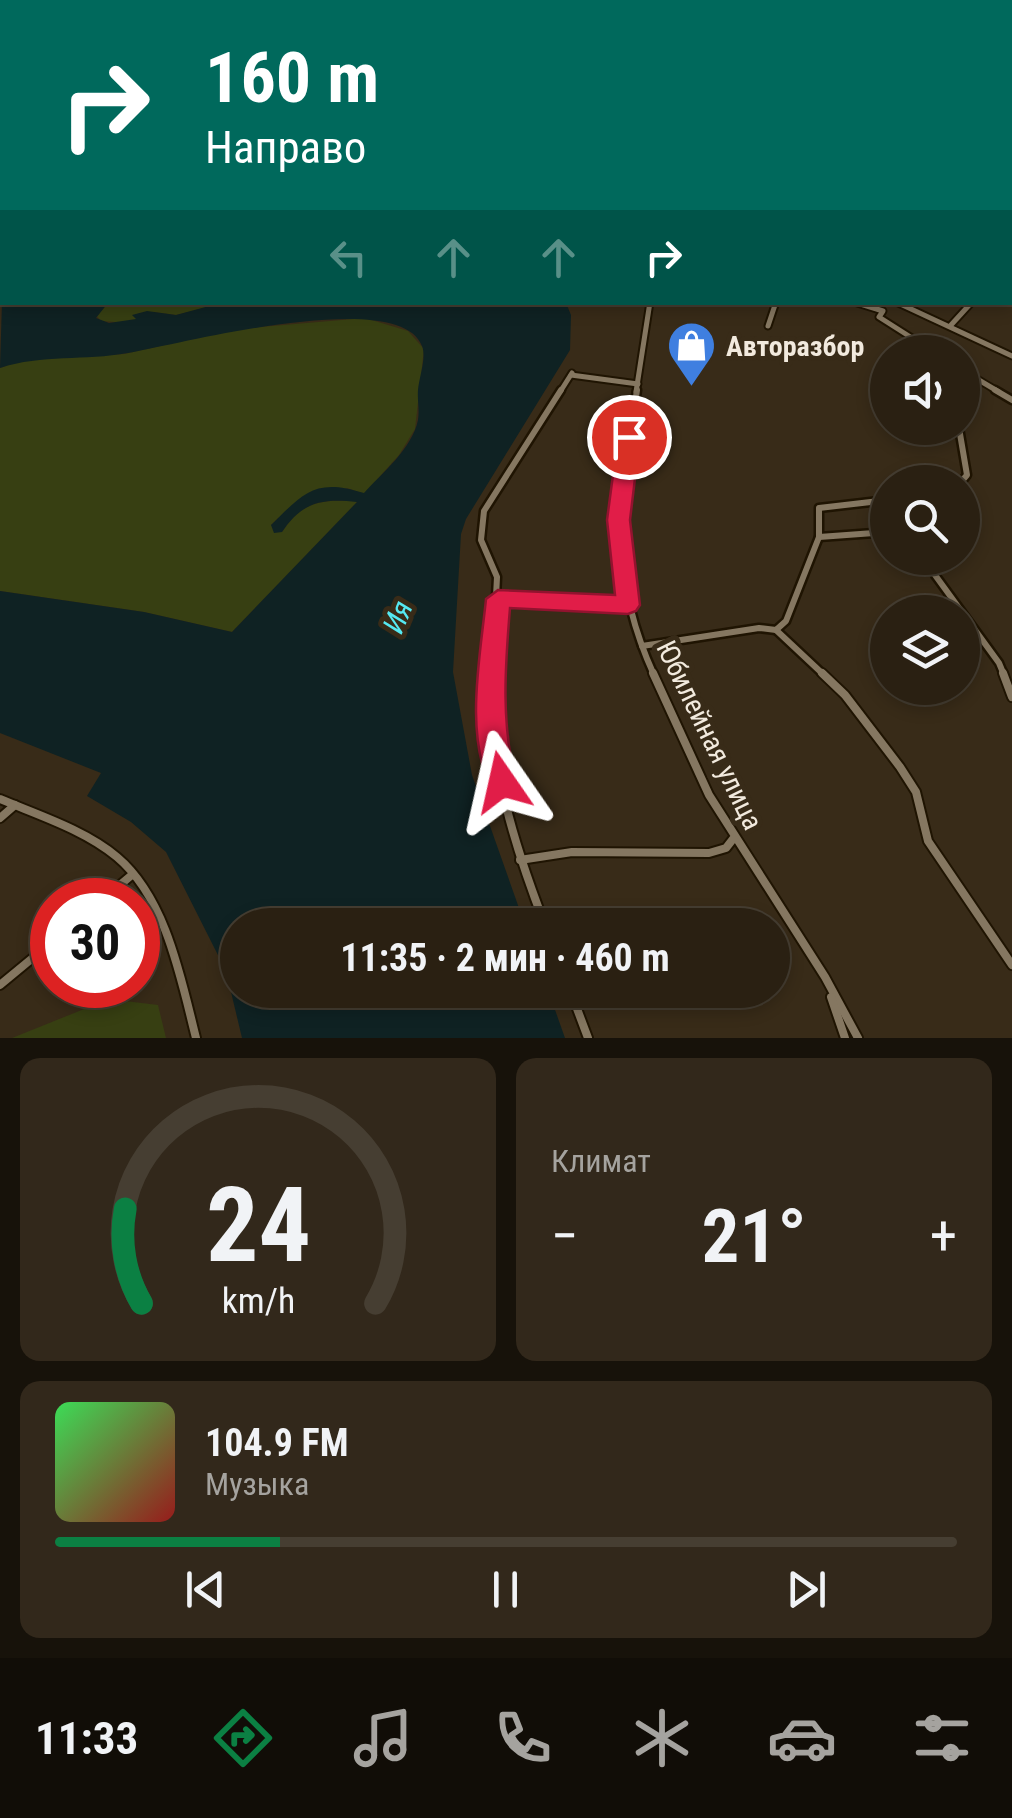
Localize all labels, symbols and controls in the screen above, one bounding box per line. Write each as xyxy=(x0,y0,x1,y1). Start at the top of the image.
text: 160 m xyxy=(205,37,379,119)
icon: right xyxy=(40,40,170,170)
text: Направо xyxy=(205,121,366,174)
icon: left xyxy=(321,230,376,285)
icon: ahead xyxy=(426,230,481,285)
icon: ahead xyxy=(531,230,586,285)
icon: right xyxy=(636,230,691,285)
shop icon: Авторазбор xyxy=(665,320,717,388)
place label: Авторазбор xyxy=(726,330,864,363)
map controls xyxy=(870,335,980,705)
button: sound xyxy=(870,335,980,445)
pin xyxy=(587,395,672,480)
icon: arrive xyxy=(602,410,657,465)
button: search xyxy=(870,465,980,575)
water label: Ия xyxy=(375,595,420,638)
button: layers xyxy=(870,595,980,705)
street label: Юбилейная улица xyxy=(650,635,770,835)
position arrow xyxy=(450,730,554,834)
speed limit sign: 30 xyxy=(30,878,160,1008)
text: 11:35 · 2 мин · 460 m xyxy=(340,936,670,980)
text: Климат xyxy=(551,1142,651,1180)
text: 24 xyxy=(205,1165,311,1286)
text: 21° xyxy=(702,1192,807,1280)
text: − xyxy=(551,1204,579,1268)
text: + xyxy=(930,1204,957,1268)
text: km/h xyxy=(221,1280,295,1322)
text: 104.9 FM xyxy=(205,1421,349,1465)
text: Музыка xyxy=(205,1465,309,1503)
icon: previous xyxy=(178,1562,233,1617)
icon: pause xyxy=(478,1562,533,1617)
icon: next xyxy=(779,1562,834,1617)
icon: directions xyxy=(208,1703,278,1773)
icon: music xyxy=(348,1703,418,1773)
icon: phone xyxy=(488,1703,558,1773)
icon: climate xyxy=(627,1703,697,1773)
icon: car xyxy=(767,1703,837,1773)
icon: filters xyxy=(907,1703,977,1773)
text: 11:33 xyxy=(35,1712,138,1765)

